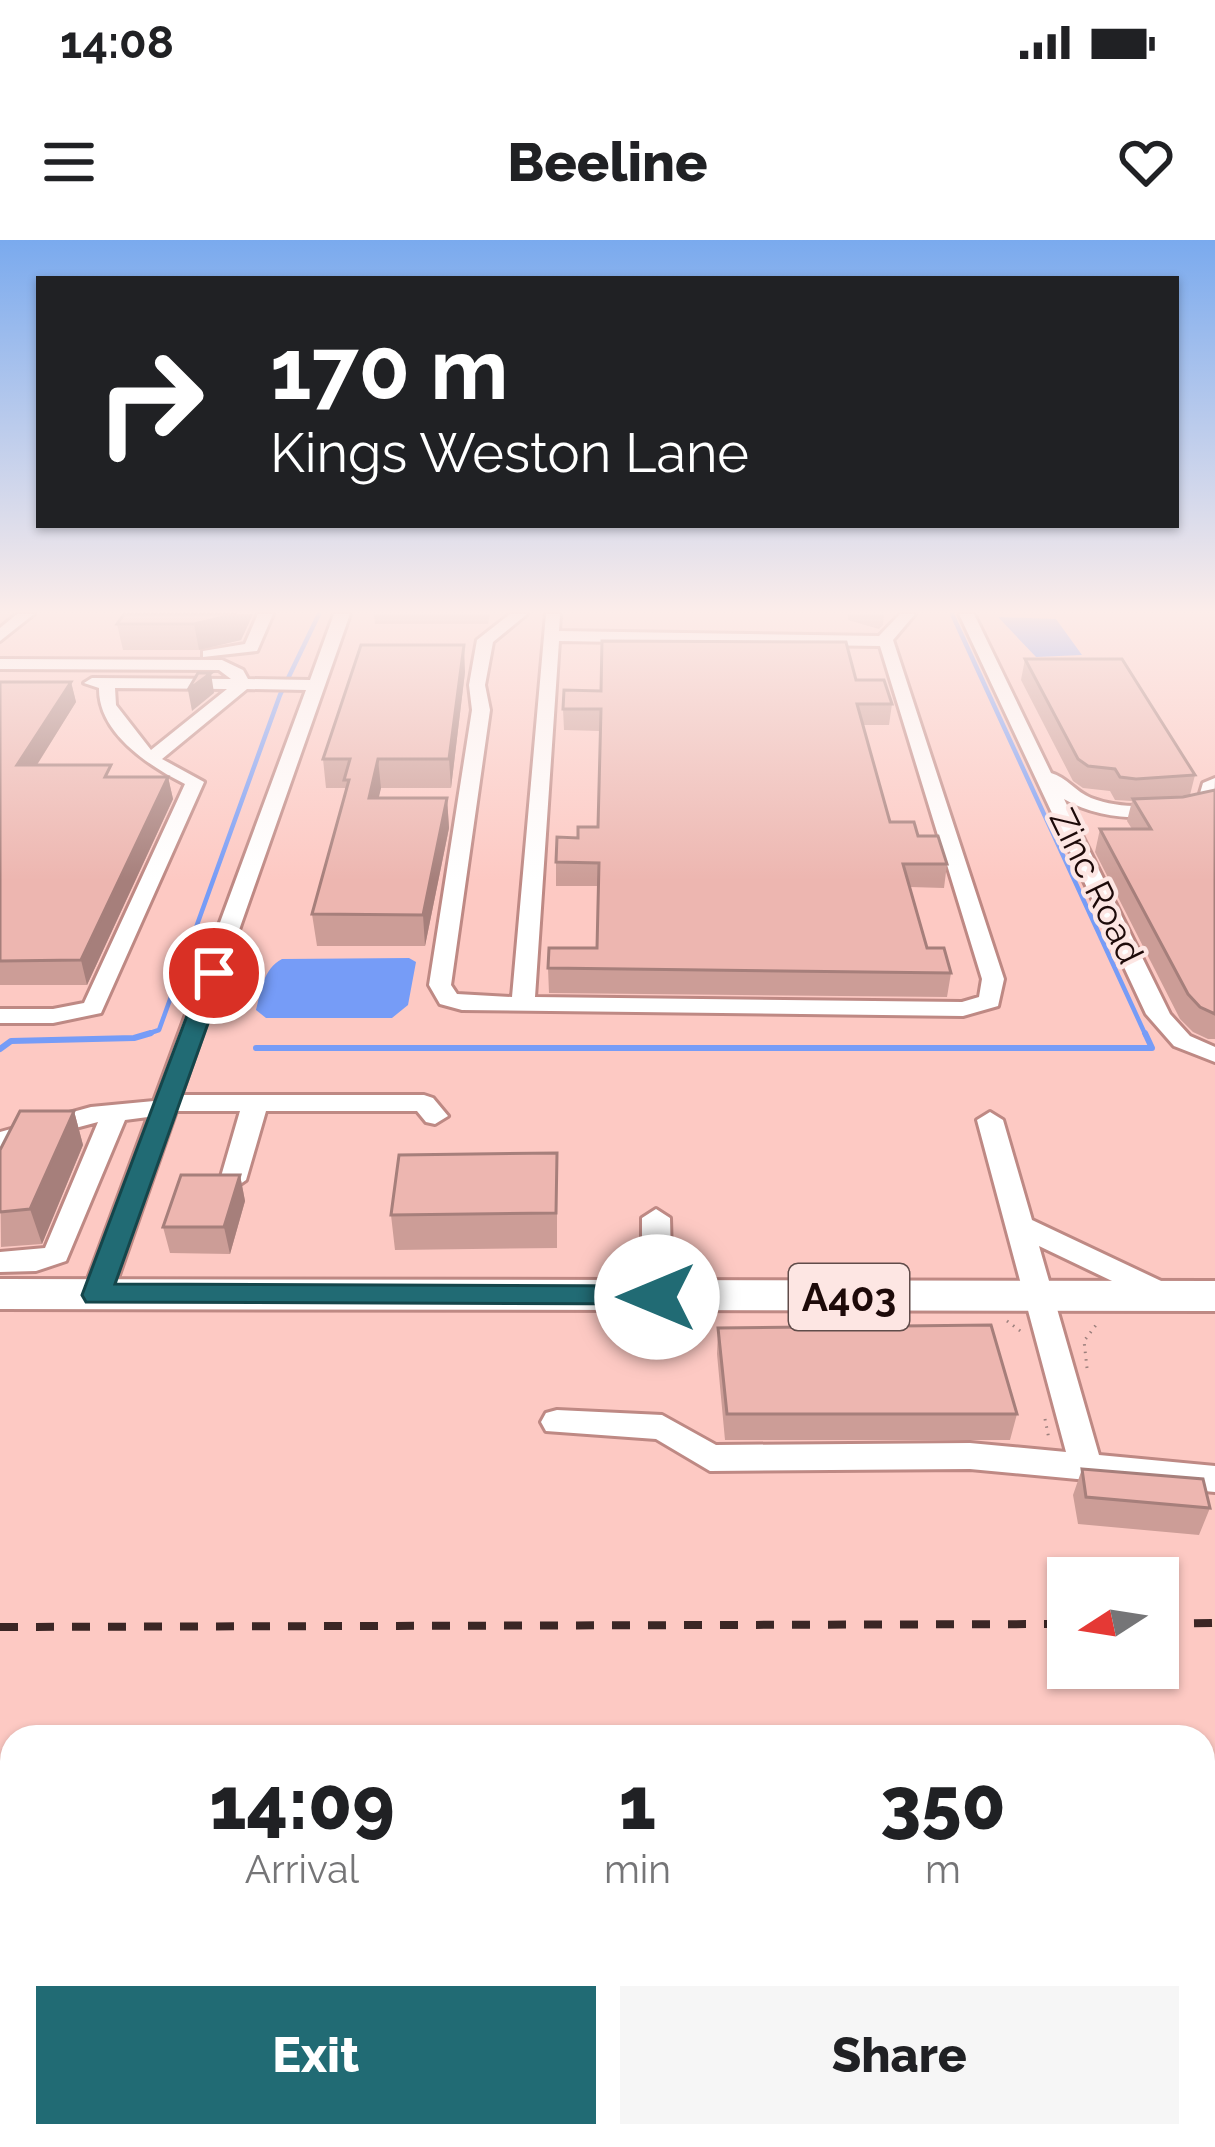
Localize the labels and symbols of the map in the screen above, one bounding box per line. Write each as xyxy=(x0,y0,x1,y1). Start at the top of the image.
street label: Zinc Road xyxy=(1042,802,1152,970)
pin xyxy=(163,922,265,1024)
position arrow xyxy=(594,1234,720,1360)
road number: A403 xyxy=(789,1264,909,1330)
north arrow xyxy=(1047,1557,1179,1689)

